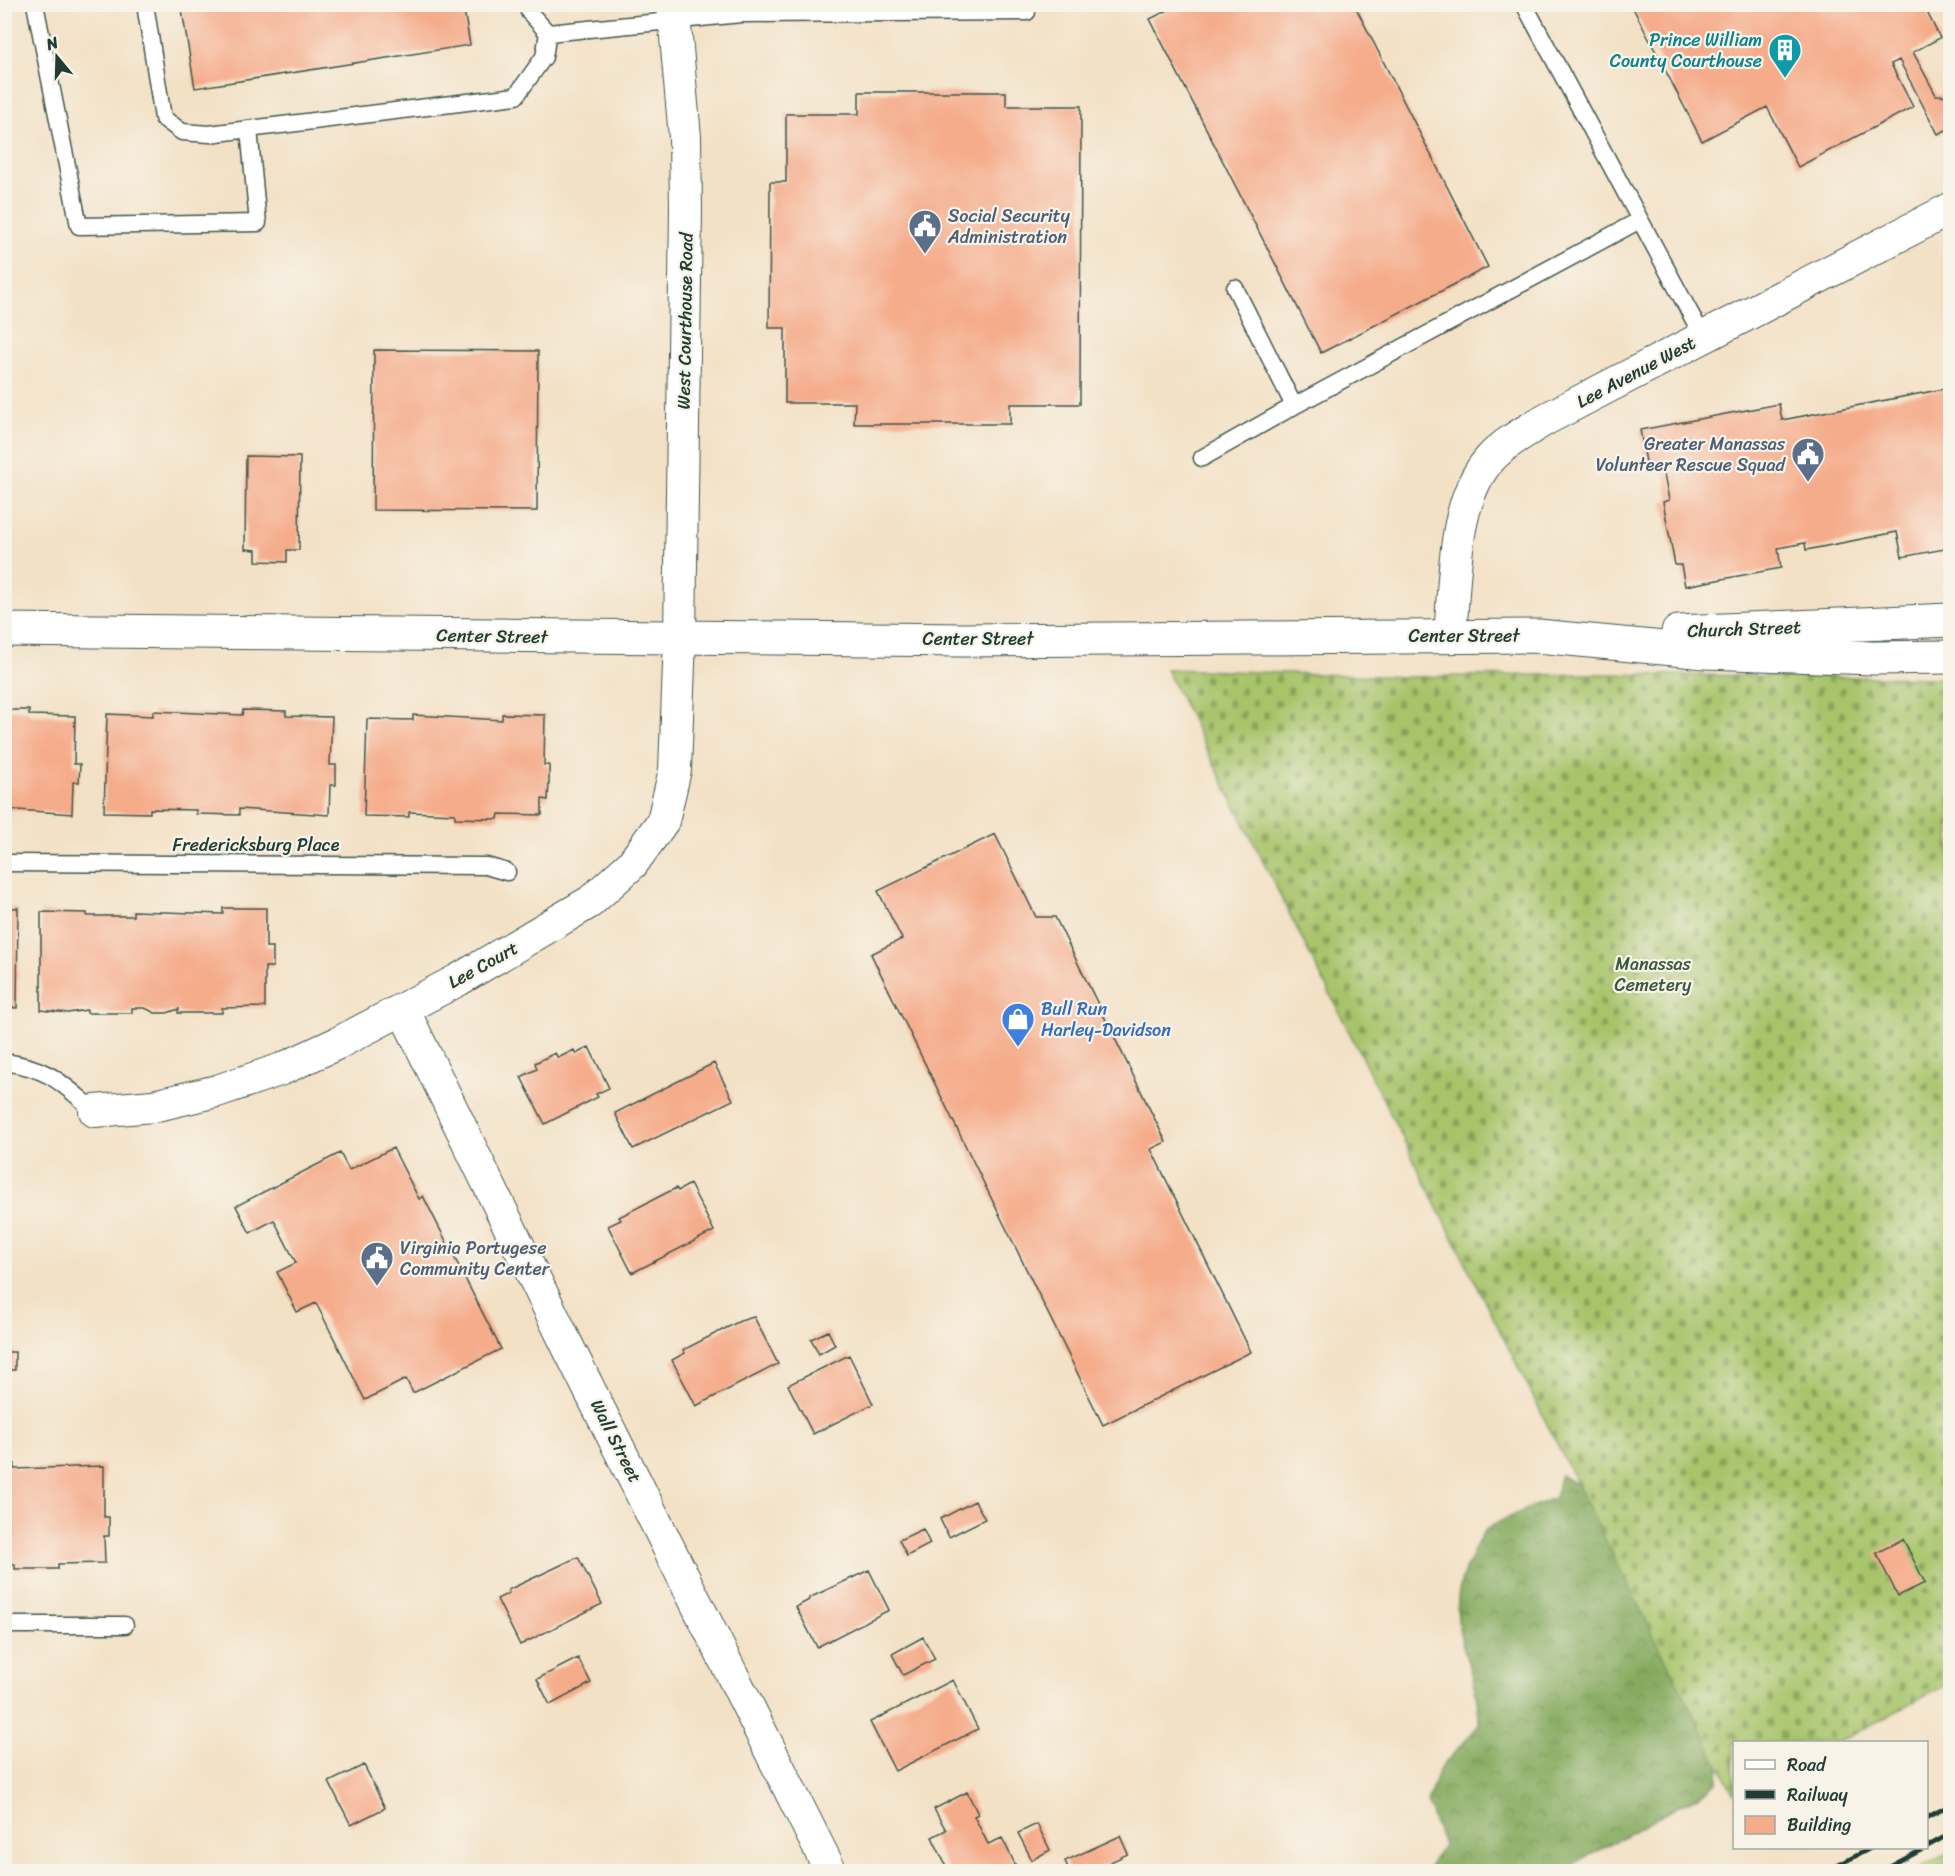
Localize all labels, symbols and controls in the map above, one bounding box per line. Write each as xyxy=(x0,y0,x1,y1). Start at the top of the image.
place label: Prince William County Courthouse xyxy=(1610,24,1762,77)
north arrow xyxy=(27,27,87,87)
text: N xyxy=(41,27,63,59)
building icon: Prince William County Courthouse xyxy=(1767,32,1803,79)
place label: Social Security Administration xyxy=(947,200,1071,253)
public building icon: Social Security Administration xyxy=(907,208,943,255)
street label: West Courthouse Road xyxy=(667,231,703,410)
street label: Lee Avenue West xyxy=(1570,327,1702,417)
place label: Greater Manassas Volunteer Rescue Squad xyxy=(1596,428,1787,481)
public building icon: Greater Manassas Volunteer Rescue Squad xyxy=(1790,436,1826,483)
street label: Church Street xyxy=(1687,611,1802,647)
street label: Center Street xyxy=(436,619,549,653)
street label: Center Street xyxy=(1408,620,1520,652)
street label: Center Street xyxy=(922,623,1034,655)
street label: Fredericksburg Place xyxy=(173,829,340,861)
street label: Lee Court xyxy=(442,932,524,998)
park label: Manassas Cemetery xyxy=(1615,948,1692,1001)
place label: Bull Run Harley-Davidson xyxy=(1041,993,1171,1046)
shop icon: Bull Run Harley-Davidson xyxy=(1000,1001,1036,1048)
place label: Virginia Portugese Community Center xyxy=(400,1232,551,1285)
public building icon: Virginia Portugese Community Center xyxy=(359,1240,395,1287)
street label: Wall Street xyxy=(581,1394,651,1489)
legend xyxy=(1733,1741,1928,1849)
text: Road xyxy=(1787,1749,1827,1781)
text: Railway xyxy=(1787,1779,1849,1811)
text: Building xyxy=(1787,1809,1851,1841)

